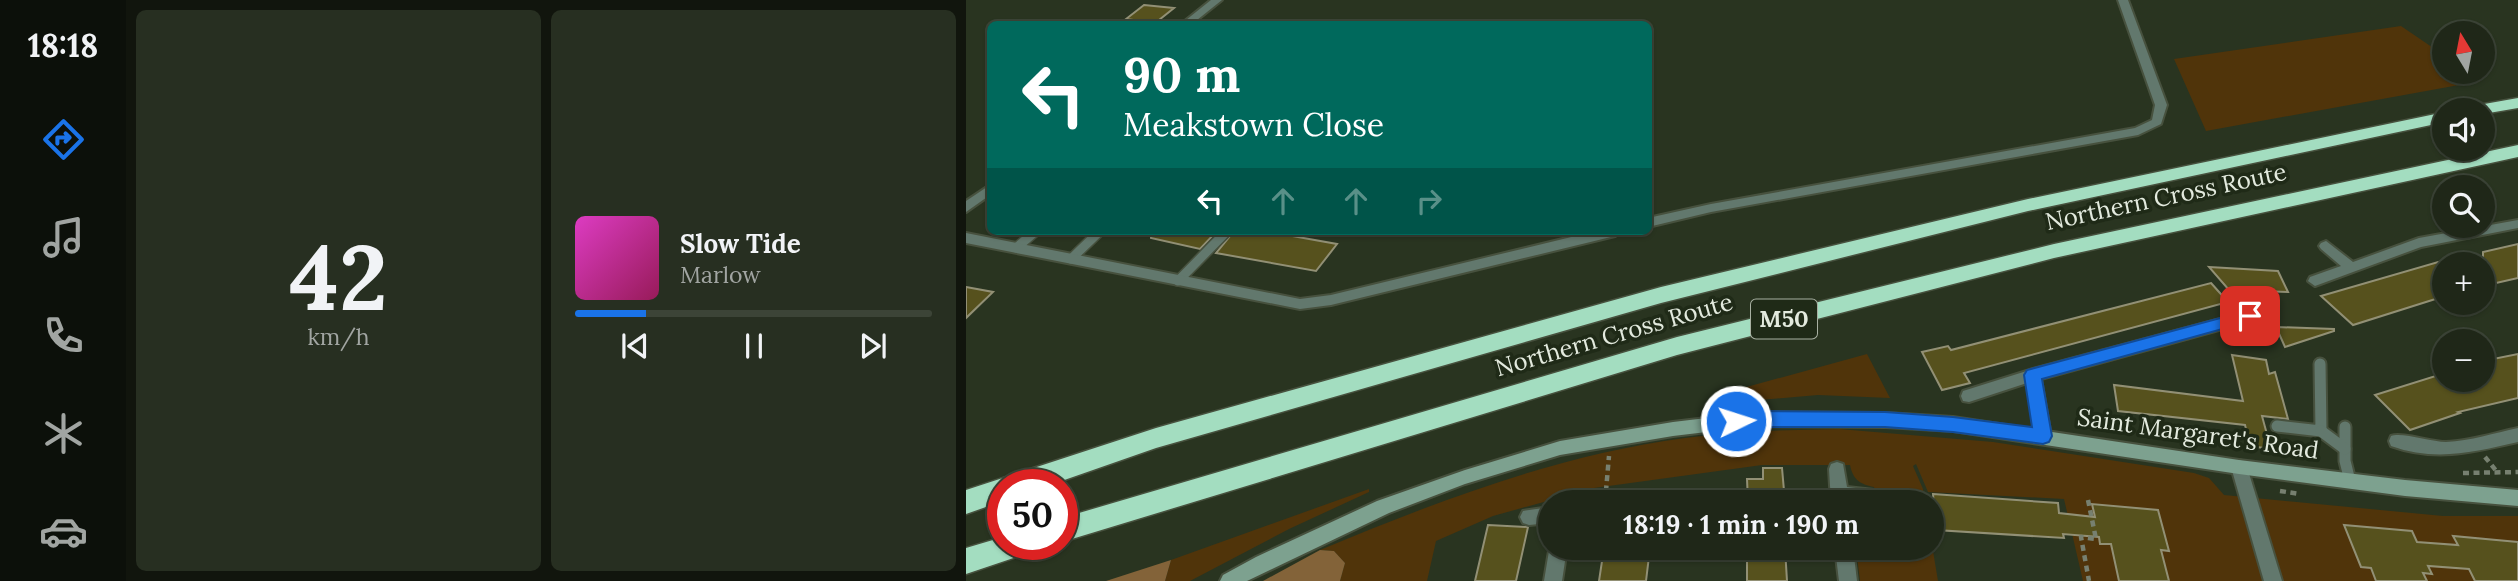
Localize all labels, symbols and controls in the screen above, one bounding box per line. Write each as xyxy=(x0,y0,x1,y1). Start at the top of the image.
north arrow xyxy=(2432,21,2496,84)
map controls xyxy=(2432,21,2495,392)
text: 18:18 xyxy=(28,25,98,66)
text: 90 m xyxy=(1123,43,1240,105)
icon: left xyxy=(1008,49,1099,140)
button: sound xyxy=(2432,98,2495,161)
text: Meakstown Close xyxy=(1123,104,1384,145)
icon: directions xyxy=(39,115,88,164)
street label: Northern Cross Route xyxy=(2042,156,2289,237)
button: search xyxy=(2432,175,2495,238)
icon: left xyxy=(1191,182,1229,220)
icon: ahead xyxy=(1264,182,1302,220)
icon: ahead xyxy=(1337,182,1375,220)
icon: right xyxy=(1410,182,1448,220)
icon: music xyxy=(39,213,88,262)
text: 42 xyxy=(289,218,388,335)
text: Slow Tide xyxy=(680,227,801,260)
button: + xyxy=(2432,252,2495,315)
text: Marlow xyxy=(680,260,761,289)
street label: Northern Cross Route xyxy=(1491,286,1736,383)
pin xyxy=(2220,286,2280,346)
icon: arrive xyxy=(2231,297,2269,335)
road number: M50 xyxy=(1751,300,1817,338)
icon: phone xyxy=(39,311,88,360)
text: km/h xyxy=(307,322,370,351)
icon: previous xyxy=(616,327,654,365)
icon: pause xyxy=(735,327,773,365)
icon: next xyxy=(854,327,892,365)
button: − xyxy=(2432,329,2495,392)
position arrow xyxy=(1699,384,1773,458)
street label: Saint Margaret's Road xyxy=(2075,401,2321,466)
icon: climate xyxy=(39,409,88,458)
speed limit sign: 50 xyxy=(987,469,1078,560)
icon: car xyxy=(39,507,88,556)
text: 18:19 · 1 min · 190 m xyxy=(1623,508,1859,541)

